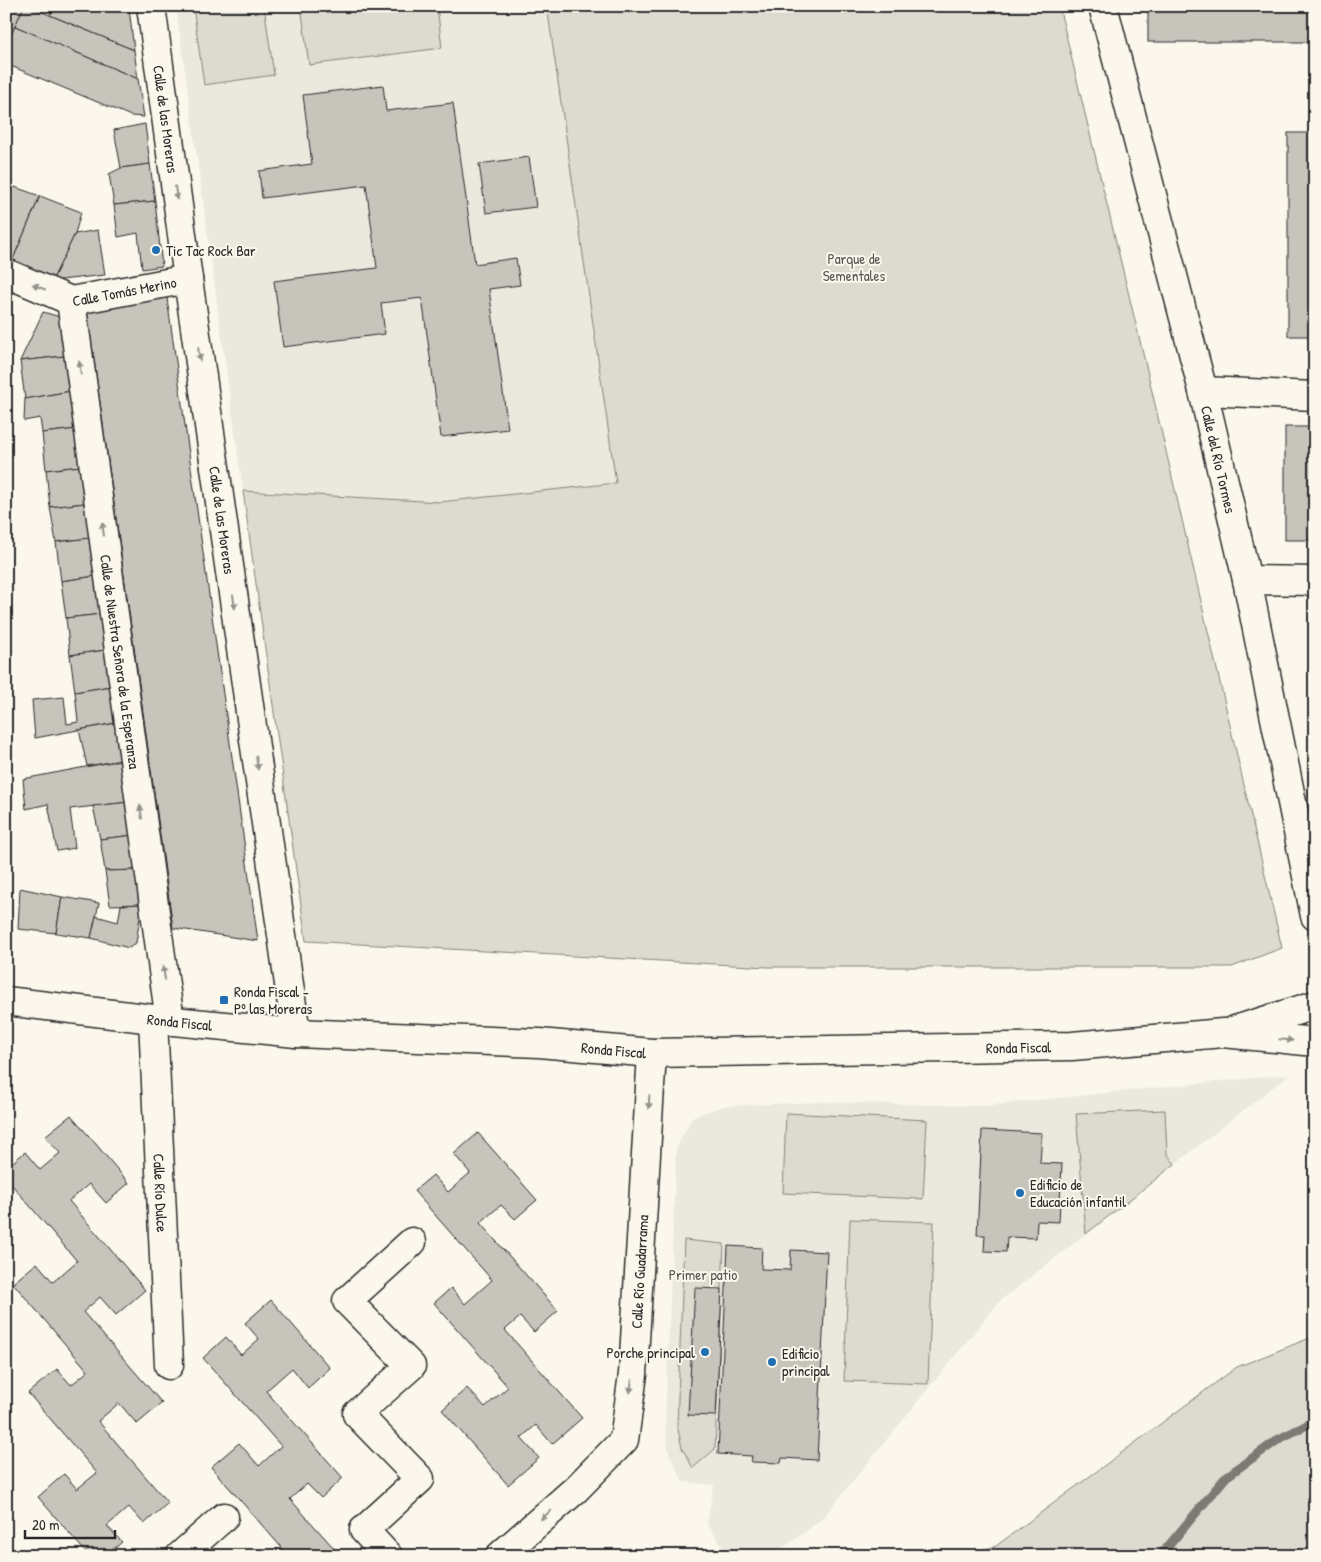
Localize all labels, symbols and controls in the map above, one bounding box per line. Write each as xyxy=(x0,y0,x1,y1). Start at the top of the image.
street label: Calle de las Moreras xyxy=(149,64,184,174)
one-way arrow xyxy=(173,186,181,202)
place label: Tic Tac Rock Bar xyxy=(166,240,256,261)
marker: Tic Tac Rock Bar xyxy=(150,244,162,256)
park label: Parque de Sementales xyxy=(823,248,886,286)
street label: Calle Tomás Merino xyxy=(71,271,178,311)
one-way arrow xyxy=(31,283,46,291)
one-way arrow xyxy=(195,347,203,363)
one-way arrow xyxy=(76,360,84,376)
street label: Calle del Río Tormes xyxy=(1196,404,1242,515)
street label: Calle de las Moreras xyxy=(204,465,241,576)
one-way arrow xyxy=(98,521,106,537)
street label: Calle de Nuestra Señora de la Esperanza xyxy=(95,553,146,770)
one-way arrow xyxy=(230,594,238,610)
one-way arrow xyxy=(253,755,261,771)
one-way arrow xyxy=(137,803,145,819)
one-way arrow xyxy=(159,964,167,980)
place label: Ronda Fiscal - Pº las Moreras xyxy=(234,981,313,1019)
marker: Ronda Fiscal - Pº las Moreras xyxy=(218,994,230,1006)
street label: Ronda Fiscal xyxy=(146,1008,213,1035)
street label: Ronda Fiscal xyxy=(580,1036,647,1063)
street label: Ronda Fiscal xyxy=(986,1036,1051,1058)
one-way arrow xyxy=(1278,1036,1294,1044)
one-way arrow xyxy=(645,1094,653,1110)
street label: Calle Río Dulce xyxy=(149,1153,173,1233)
place label: Edificio de Educación infantil xyxy=(1030,1174,1126,1212)
marker: Edificio de Educación infantil xyxy=(1014,1187,1026,1199)
street label: Calle Río Guadarrama xyxy=(625,1214,653,1329)
park label: Primer patio xyxy=(669,1264,737,1285)
place label: Porche principal xyxy=(607,1342,695,1363)
place label: Edificio principal xyxy=(782,1343,830,1381)
marker: Porche principal xyxy=(699,1346,711,1358)
marker: Edificio principal xyxy=(766,1356,778,1368)
one-way arrow xyxy=(627,1379,635,1395)
scale bar xyxy=(25,1507,115,1539)
one-way arrow xyxy=(541,1509,553,1521)
text: 20 m xyxy=(32,1514,59,1535)

